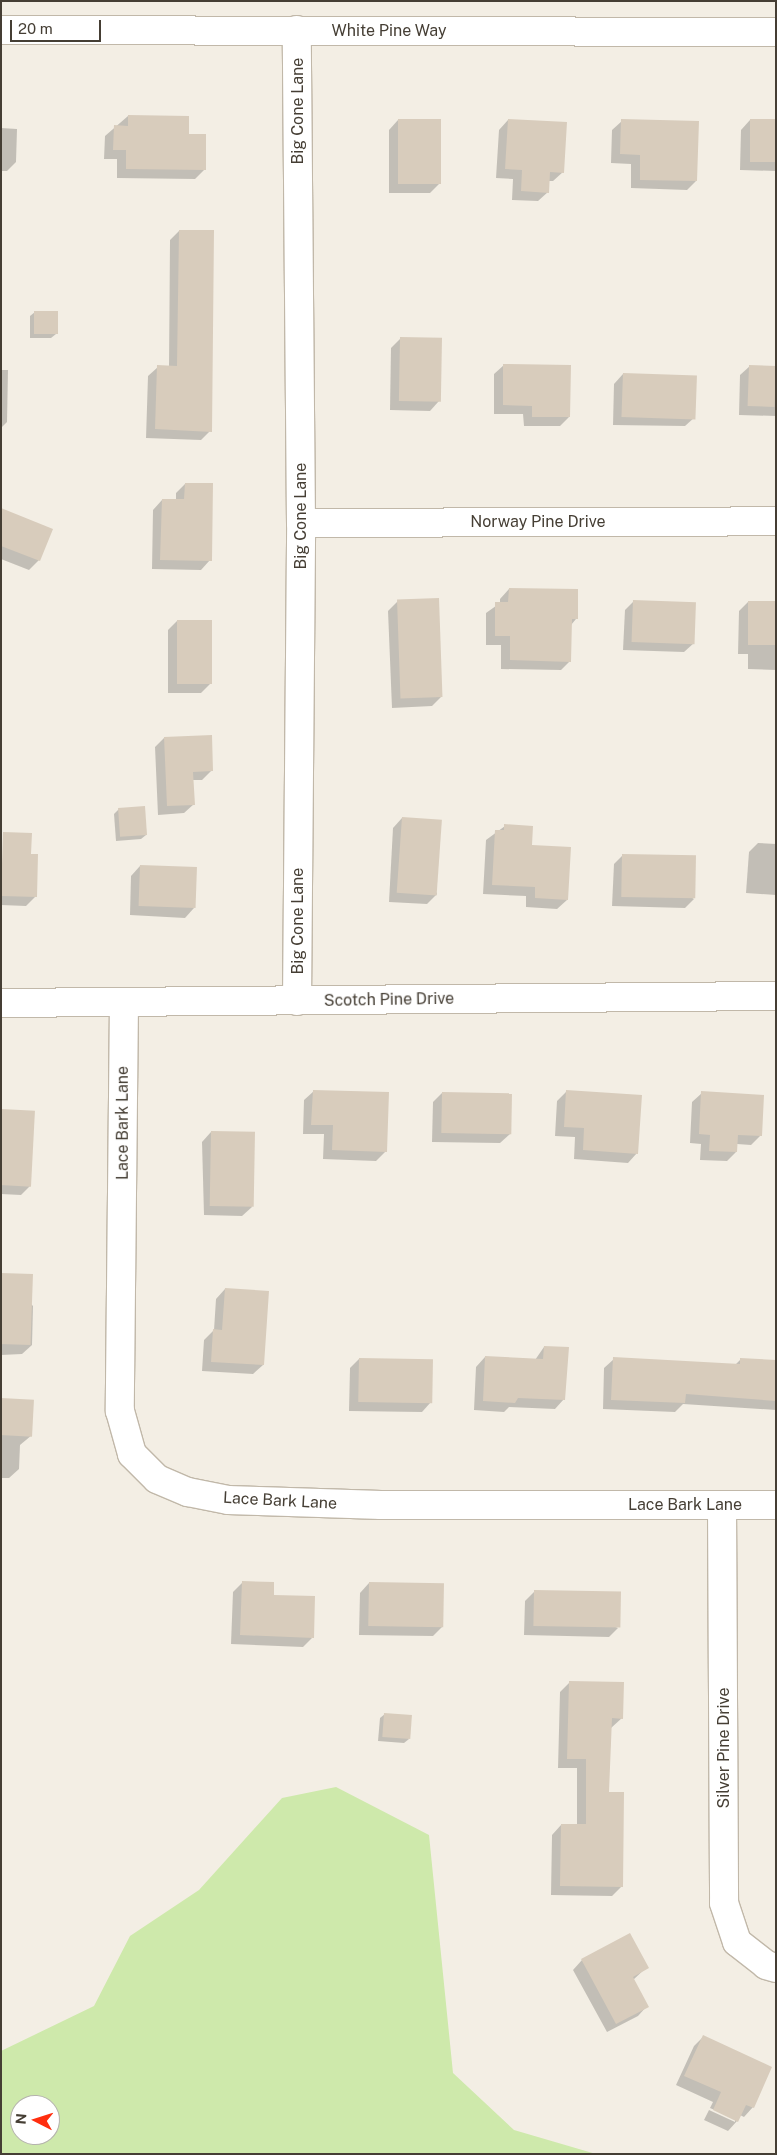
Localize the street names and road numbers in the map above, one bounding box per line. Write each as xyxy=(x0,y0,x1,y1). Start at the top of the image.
street label: White Pine Way xyxy=(331,21,447,41)
street label: Big Cone Lane xyxy=(288,58,308,164)
street label: Big Cone Lane xyxy=(291,463,311,569)
street label: Norway Pine Drive xyxy=(470,512,606,532)
street label: Big Cone Lane xyxy=(288,868,308,974)
street label: Scotch Pine Drive xyxy=(324,989,454,1011)
street label: Lace Bark Lane xyxy=(113,1066,133,1180)
street label: Lace Bark Lane xyxy=(222,1488,338,1514)
street label: Lace Bark Lane xyxy=(628,1495,742,1515)
street label: Silver Pine Drive xyxy=(714,1687,734,1809)

